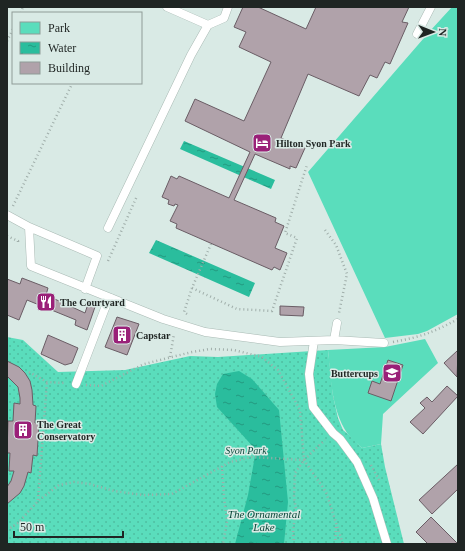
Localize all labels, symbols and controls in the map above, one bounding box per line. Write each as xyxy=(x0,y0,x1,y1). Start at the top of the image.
legend xyxy=(12,12,142,84)
north arrow xyxy=(413,12,453,52)
text: Park xyxy=(48,21,70,35)
text: N xyxy=(437,28,449,36)
text: Water xyxy=(48,41,76,55)
text: Building xyxy=(48,61,90,75)
hotel icon: Hilton Syon Park xyxy=(251,132,273,154)
place label: Hilton Syon Park xyxy=(276,138,351,149)
restaurant icon: The Courtyard xyxy=(35,291,57,313)
place label: The Courtyard xyxy=(60,297,125,308)
building icon: Capstar xyxy=(111,324,133,346)
place label: Capstar xyxy=(136,330,171,341)
school or university icon: Buttercups xyxy=(381,362,403,384)
place label: Buttercups xyxy=(331,368,378,379)
building icon: The Great Conservatory xyxy=(12,419,34,441)
place label: The Great Conservatory xyxy=(37,419,95,442)
park label: Syon Park xyxy=(225,445,267,456)
water label: The Ornamental Lake xyxy=(228,508,300,533)
scale bar xyxy=(14,513,123,539)
text: 50 m xyxy=(20,520,45,534)

